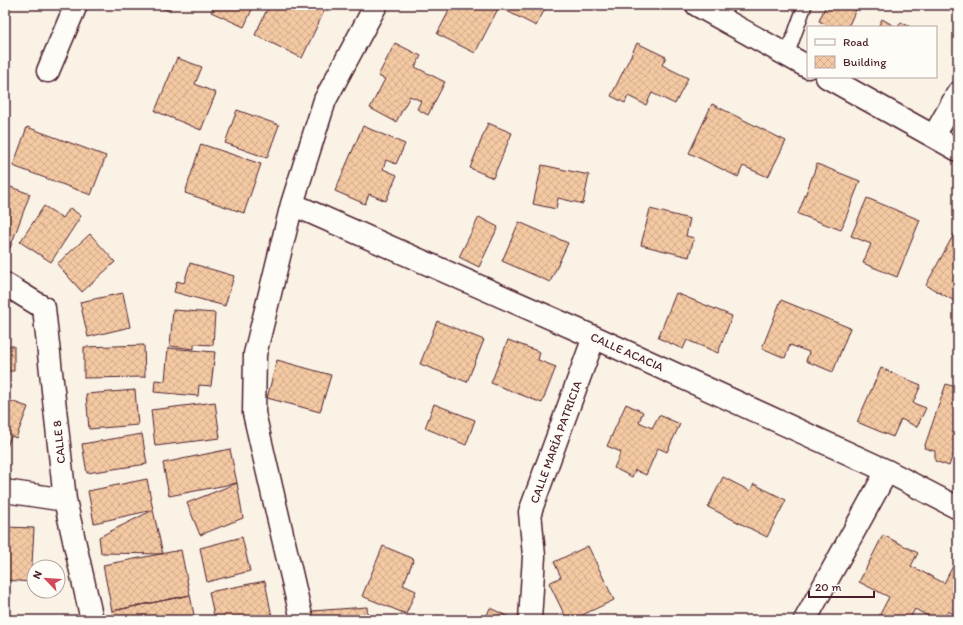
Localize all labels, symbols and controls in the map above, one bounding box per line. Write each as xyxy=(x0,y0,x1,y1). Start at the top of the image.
legend xyxy=(807,26,937,78)
text: Road xyxy=(843,35,869,49)
text: Building xyxy=(843,55,887,69)
street label: CALLE ACACIA xyxy=(588,330,666,374)
street label: CALLE MARÍA PATRICIA xyxy=(527,378,585,505)
street label: CALLE 8 xyxy=(50,419,68,464)
north arrow xyxy=(26,559,66,599)
text: N xyxy=(30,569,45,581)
scale bar xyxy=(809,573,874,599)
text: 20 m xyxy=(815,580,842,594)

